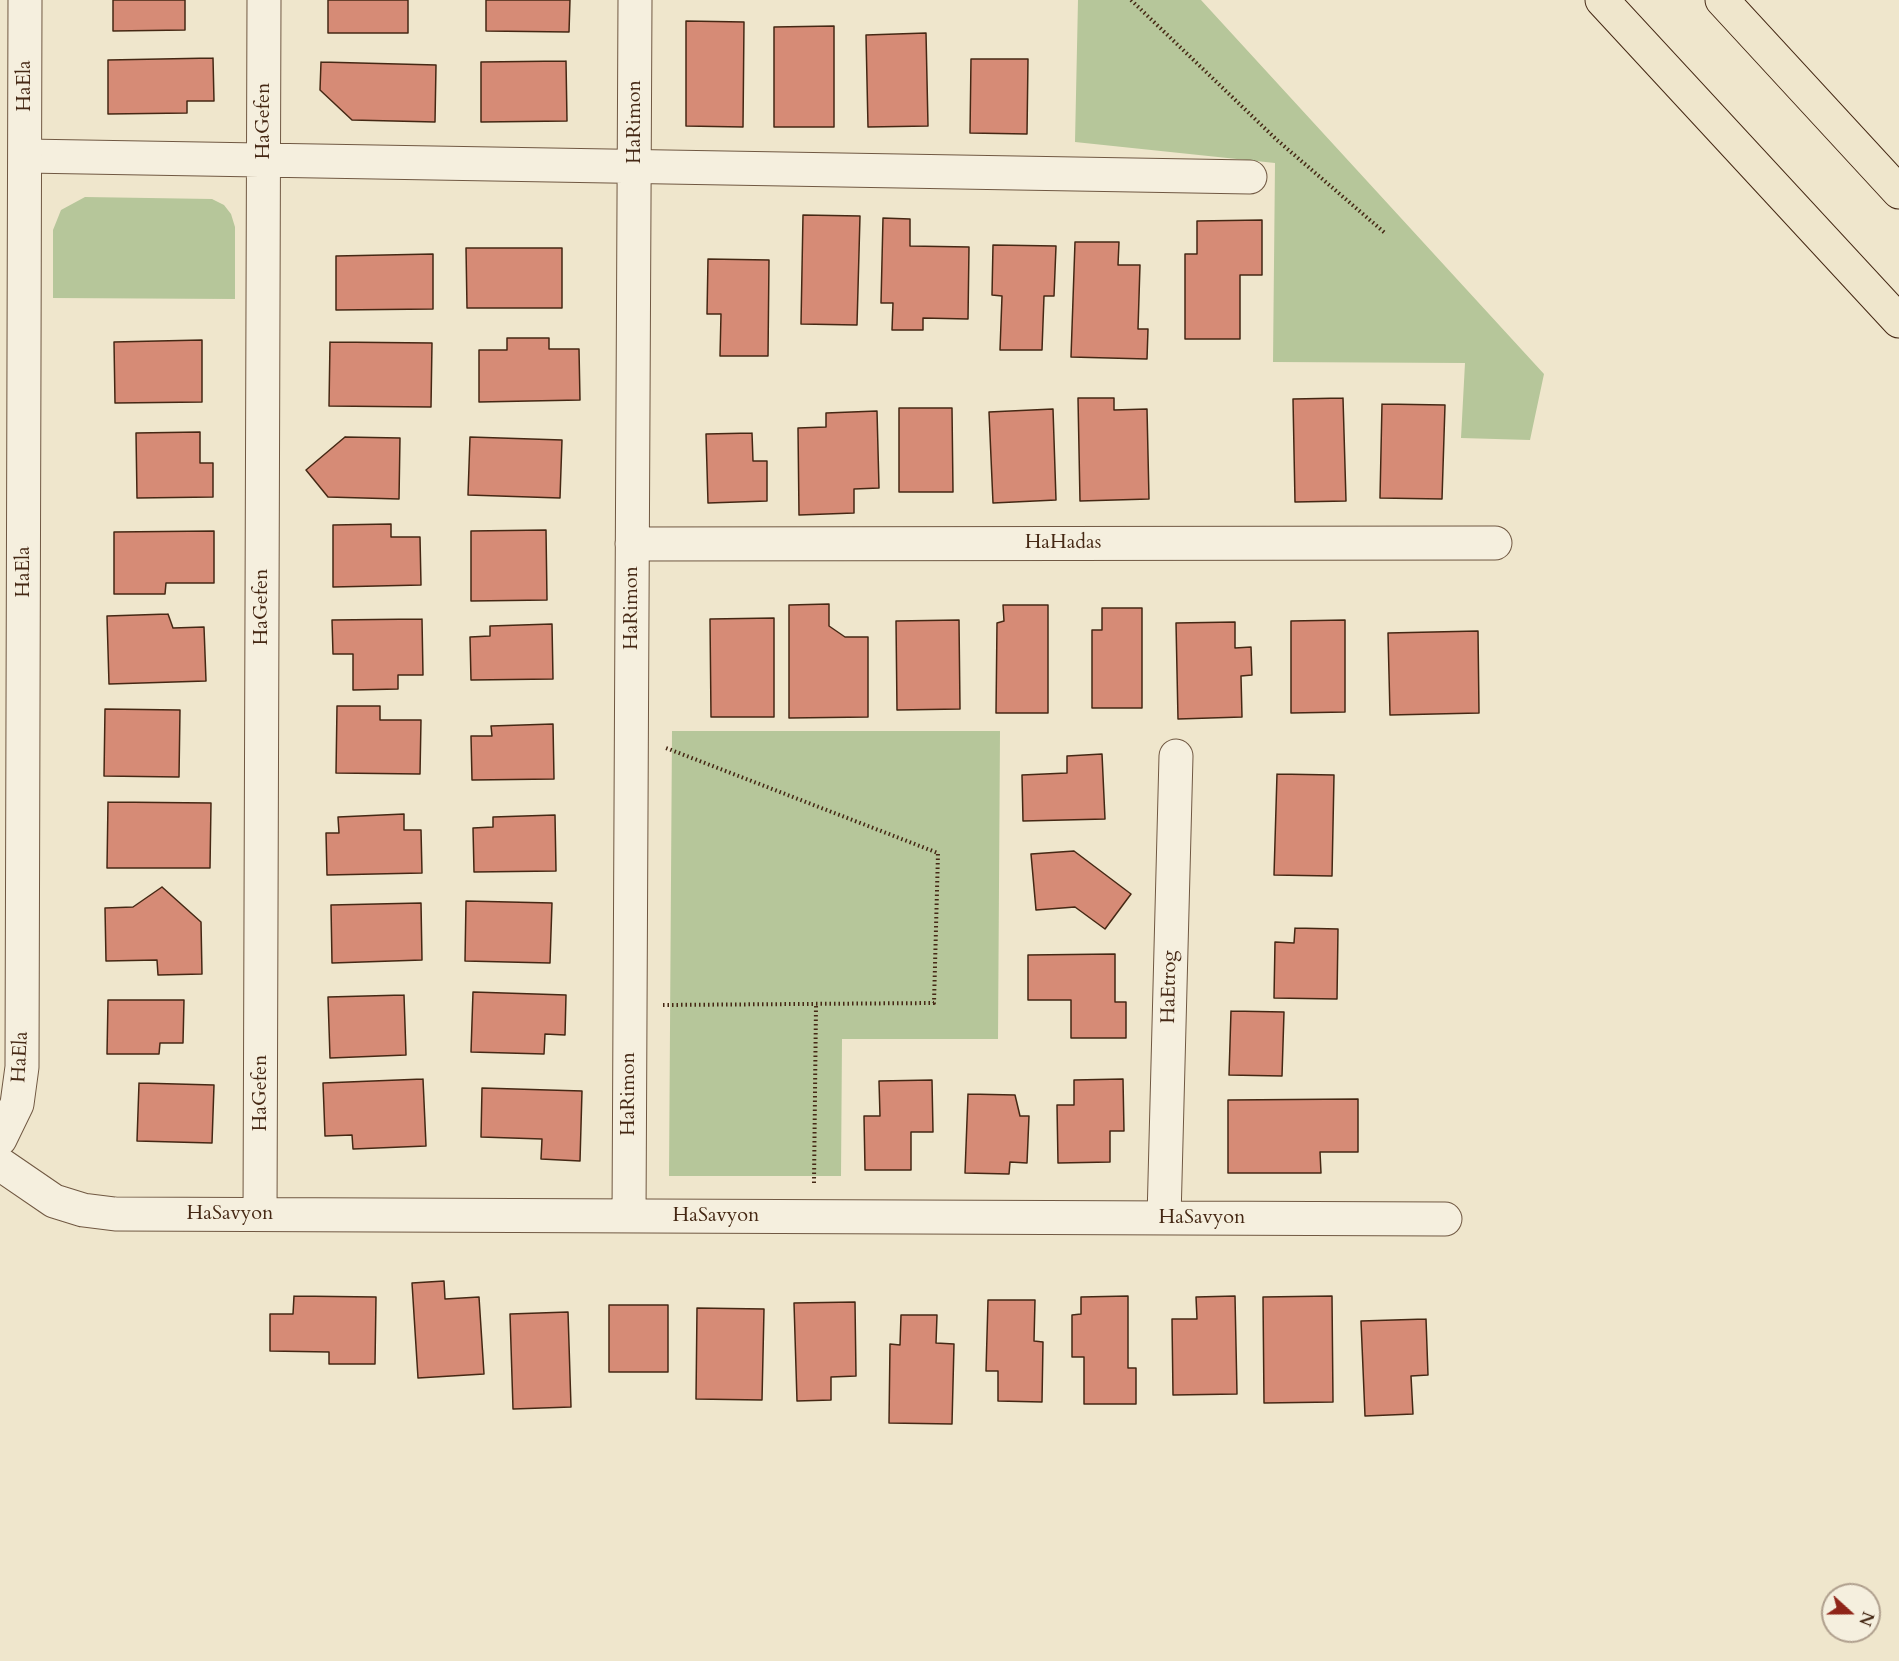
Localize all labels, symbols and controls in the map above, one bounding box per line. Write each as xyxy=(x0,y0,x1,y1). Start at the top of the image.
street label: HaEla xyxy=(13,60,37,112)
street label: HaRimon xyxy=(623,80,647,164)
street label: HaGefen xyxy=(252,83,276,159)
street label: HaHadas xyxy=(1025,531,1101,555)
street label: HaEla xyxy=(12,546,36,598)
street label: HaRimon xyxy=(620,566,644,650)
street label: HaGefen xyxy=(250,569,274,645)
street label: HaEtrog xyxy=(1157,950,1183,1024)
street label: HaEla xyxy=(8,1031,34,1083)
street label: HaRimon xyxy=(617,1052,641,1136)
street label: HaGefen xyxy=(249,1055,273,1131)
street label: HaSavyon xyxy=(187,1202,273,1226)
street label: HaSavyon xyxy=(673,1204,759,1228)
street label: HaSavyon xyxy=(1159,1206,1245,1230)
north arrow xyxy=(1821,1583,1881,1643)
text: N xyxy=(1853,1608,1879,1629)

